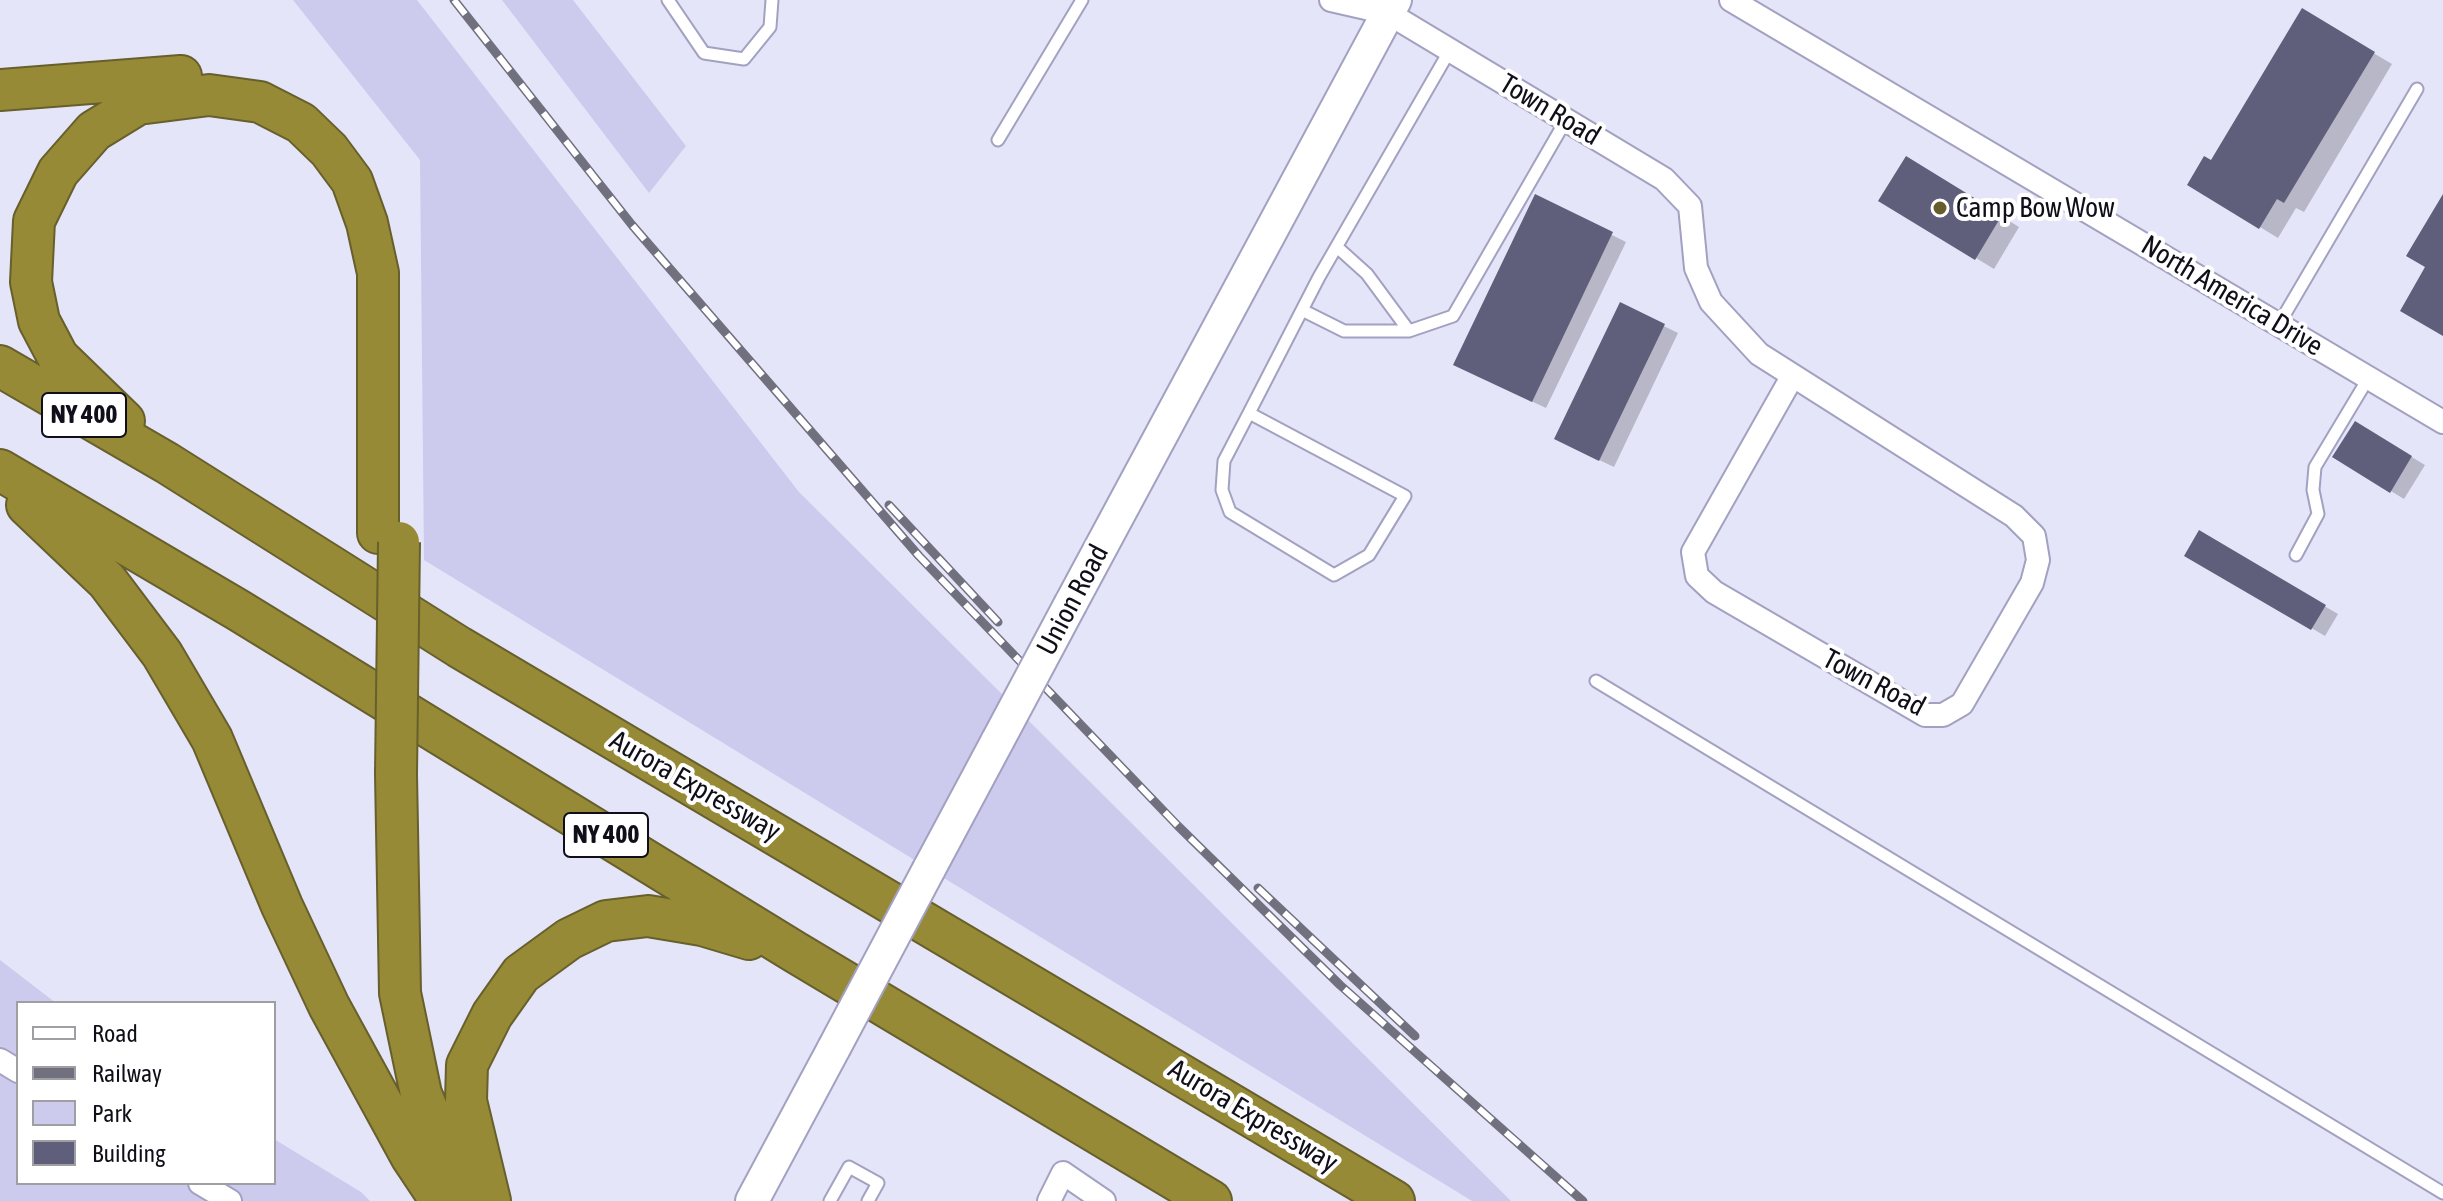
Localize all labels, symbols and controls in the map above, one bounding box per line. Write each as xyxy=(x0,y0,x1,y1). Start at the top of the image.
street label: Town Road xyxy=(1494,67,1606,153)
place label: Camp Bow Wow xyxy=(1956,191,2115,225)
marker: Camp Bow Wow xyxy=(1931,199,1949,217)
street label: North America Drive xyxy=(2135,229,2329,363)
road number: NY 400 xyxy=(42,393,126,437)
street label: Union Road xyxy=(1030,539,1116,661)
street label: Town Road xyxy=(1817,642,1931,724)
street label: Aurora Expressway xyxy=(604,724,786,848)
road number: NY 400 xyxy=(564,813,648,857)
legend xyxy=(16,1001,276,1185)
text: Road xyxy=(92,1020,138,1047)
street label: Aurora Expressway xyxy=(1162,1052,1344,1180)
text: Railway xyxy=(92,1060,162,1087)
text: Park xyxy=(92,1100,132,1127)
text: Building xyxy=(92,1140,165,1167)

